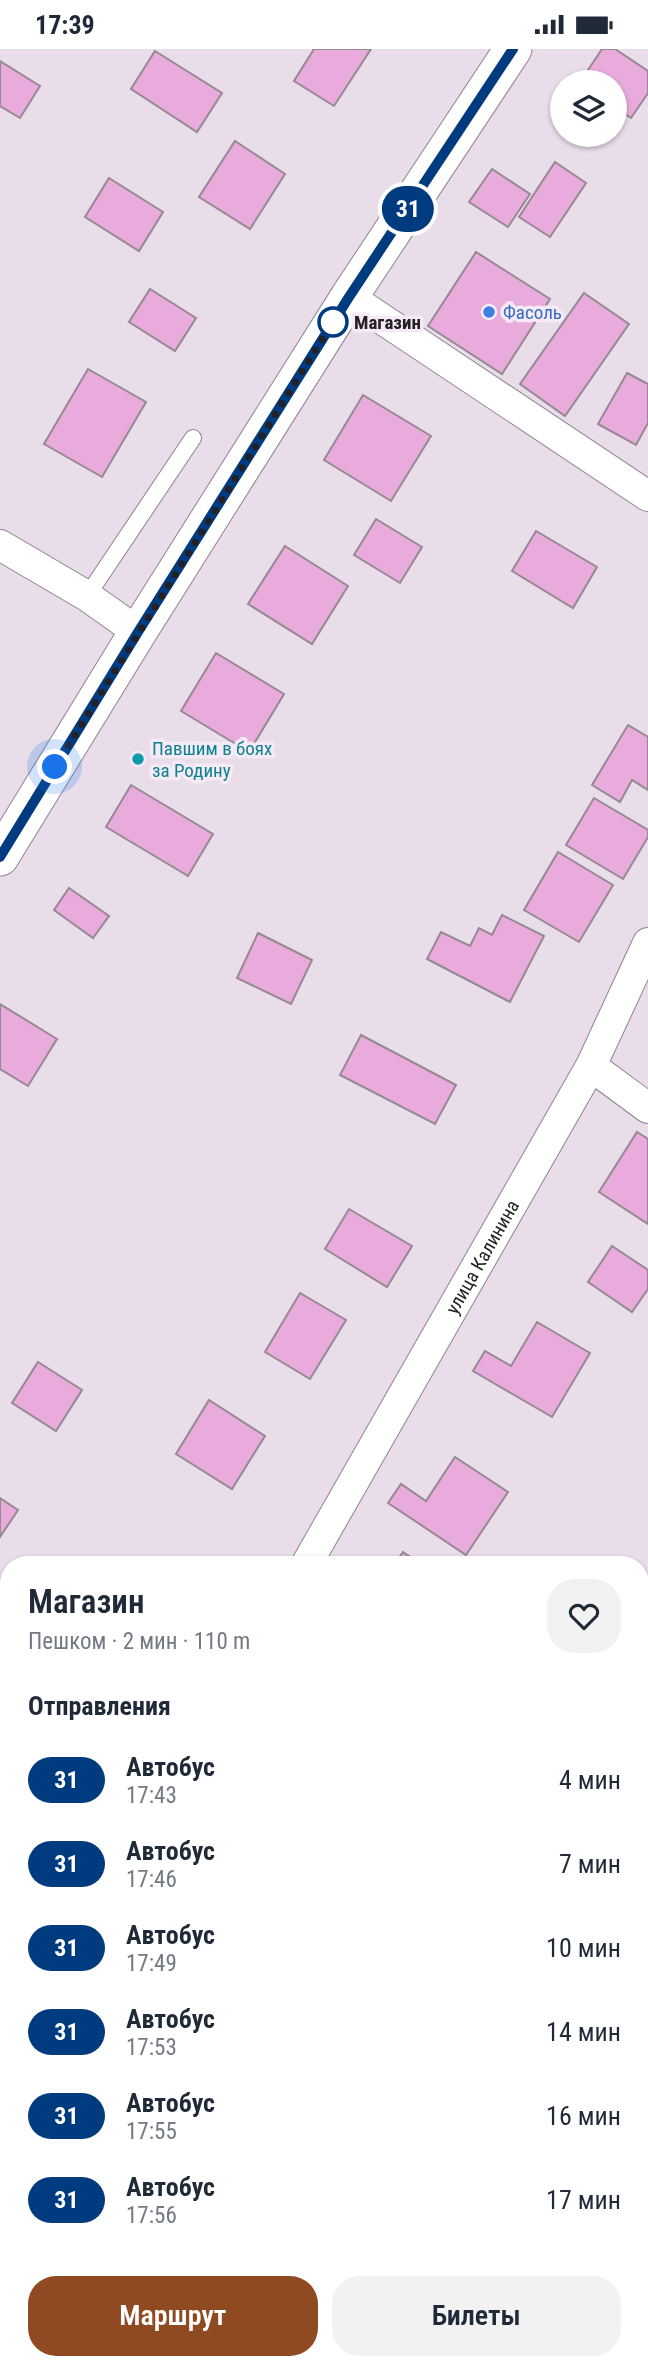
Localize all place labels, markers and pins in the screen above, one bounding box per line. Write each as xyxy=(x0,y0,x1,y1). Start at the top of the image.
place label: Фасоль xyxy=(503,301,562,324)
marker: Фасоль xyxy=(481,304,497,320)
marker: Магазин xyxy=(318,307,348,337)
place label: Магазин xyxy=(354,311,421,334)
place label: Павшим в боях за Родину xyxy=(152,737,272,782)
marker: Павшим в боях за Родину xyxy=(130,751,146,767)

